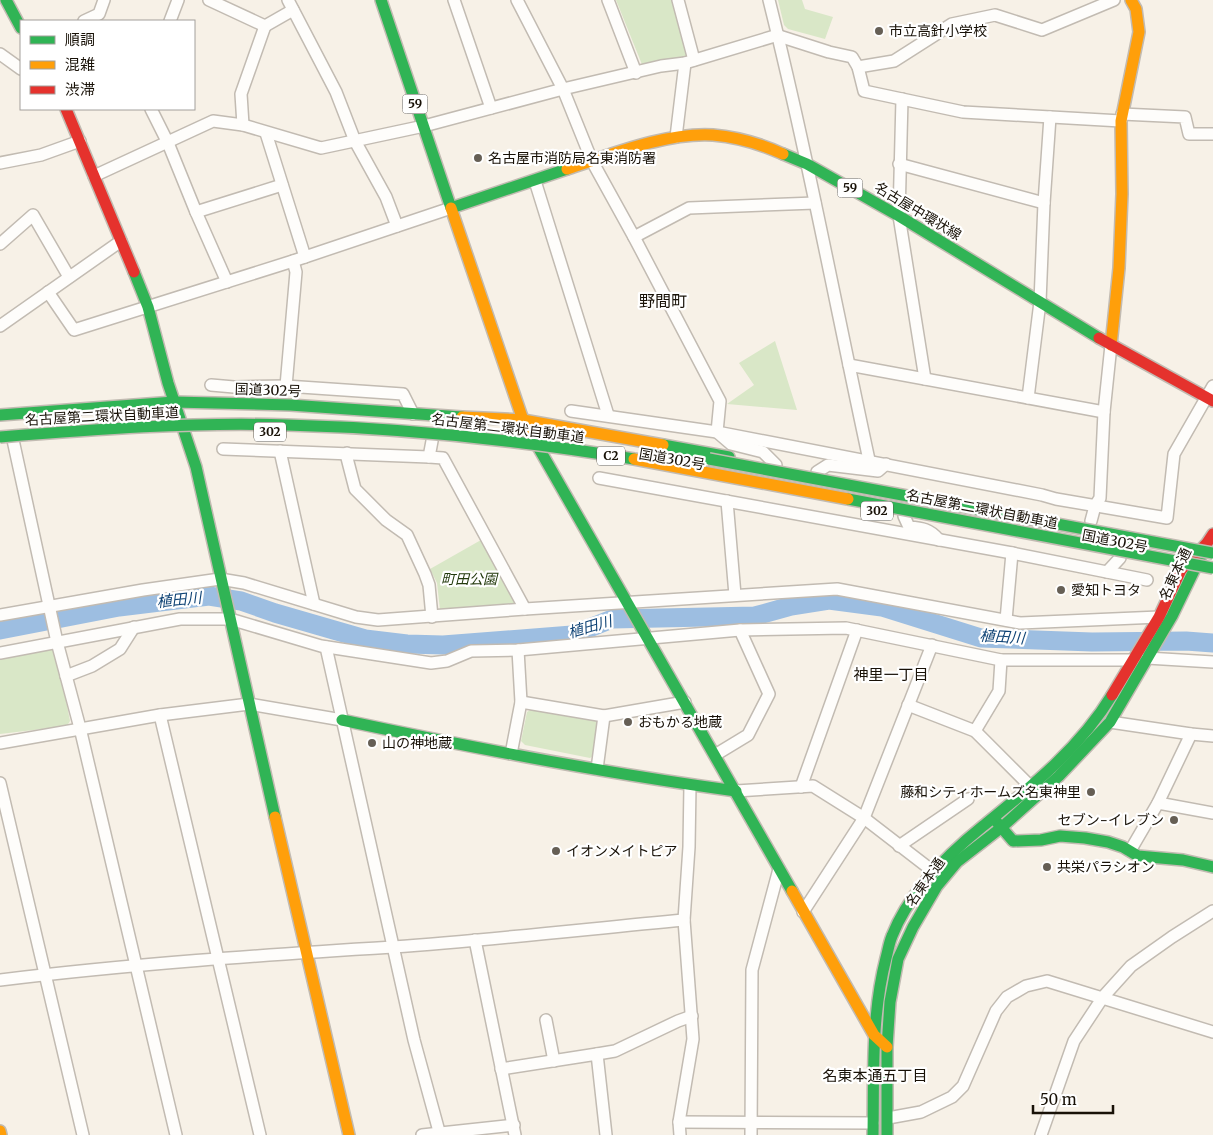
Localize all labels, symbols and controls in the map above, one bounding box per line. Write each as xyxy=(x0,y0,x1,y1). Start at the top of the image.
legend xyxy=(20,20,195,110)
place label: 市立高針小学校 xyxy=(889,22,987,40)
marker: 市立高針小学校 xyxy=(873,25,885,37)
text: 順調 xyxy=(65,30,95,49)
text: 混雑 xyxy=(65,55,95,74)
text: 渋滞 xyxy=(65,80,95,99)
road number: 59 xyxy=(402,95,428,114)
place label: 名古屋市消防局名東消防署 xyxy=(488,149,656,167)
marker: 名古屋市消防局名東消防署 xyxy=(472,152,484,164)
road number: 59 xyxy=(838,178,862,198)
street label: 名古屋中環状線 xyxy=(871,178,965,244)
district label: 野間町 xyxy=(639,291,687,311)
street label: 国道302号 xyxy=(234,380,302,400)
street label: 名古屋第二環状自動車道 xyxy=(25,403,179,429)
street label: 名古屋第二環状自動車道 xyxy=(430,410,586,446)
road number: 302 xyxy=(254,422,286,442)
street label: 国道302号 xyxy=(638,444,706,474)
road number: C2 xyxy=(597,446,625,466)
street label: 名古屋第二環状自動車道 xyxy=(905,485,1059,533)
road number: 302 xyxy=(861,502,893,520)
street label: 国道302号 xyxy=(1080,526,1150,556)
street label: 名東本通 xyxy=(1155,545,1195,603)
park label: 町田公園 xyxy=(441,570,499,588)
place label: 愛知トヨタ xyxy=(1071,581,1141,599)
marker: 愛知トヨタ xyxy=(1055,584,1067,596)
water label: 植田川 xyxy=(156,587,204,611)
water label: 植田川 xyxy=(566,611,616,642)
water label: 植田川 xyxy=(979,625,1027,648)
district label: 神里一丁目 xyxy=(853,665,929,684)
place label: おもかる地蔵 xyxy=(638,713,722,731)
marker: おもかる地蔵 xyxy=(622,716,634,728)
place label: 山の神地蔵 xyxy=(382,734,452,752)
marker: 山の神地蔵 xyxy=(366,737,378,749)
place label: 藤和シティホームズ名東神里 xyxy=(900,783,1081,801)
marker: 藤和シティホームズ名東神里 xyxy=(1085,786,1097,798)
place label: セブン-イレブン xyxy=(1058,811,1164,829)
marker: セブン-イレブン xyxy=(1168,814,1180,826)
place label: イオンメイトピア xyxy=(566,842,678,860)
marker: イオンメイトピア xyxy=(550,845,562,857)
street label: 名東本通 xyxy=(902,854,948,910)
place label: 共栄パラシオン xyxy=(1057,858,1155,876)
marker: 共栄パラシオン xyxy=(1041,861,1053,873)
district label: 名東本通五丁目 xyxy=(822,1066,928,1085)
scale bar xyxy=(1033,1082,1113,1114)
text: 50 m xyxy=(1040,1090,1077,1109)

